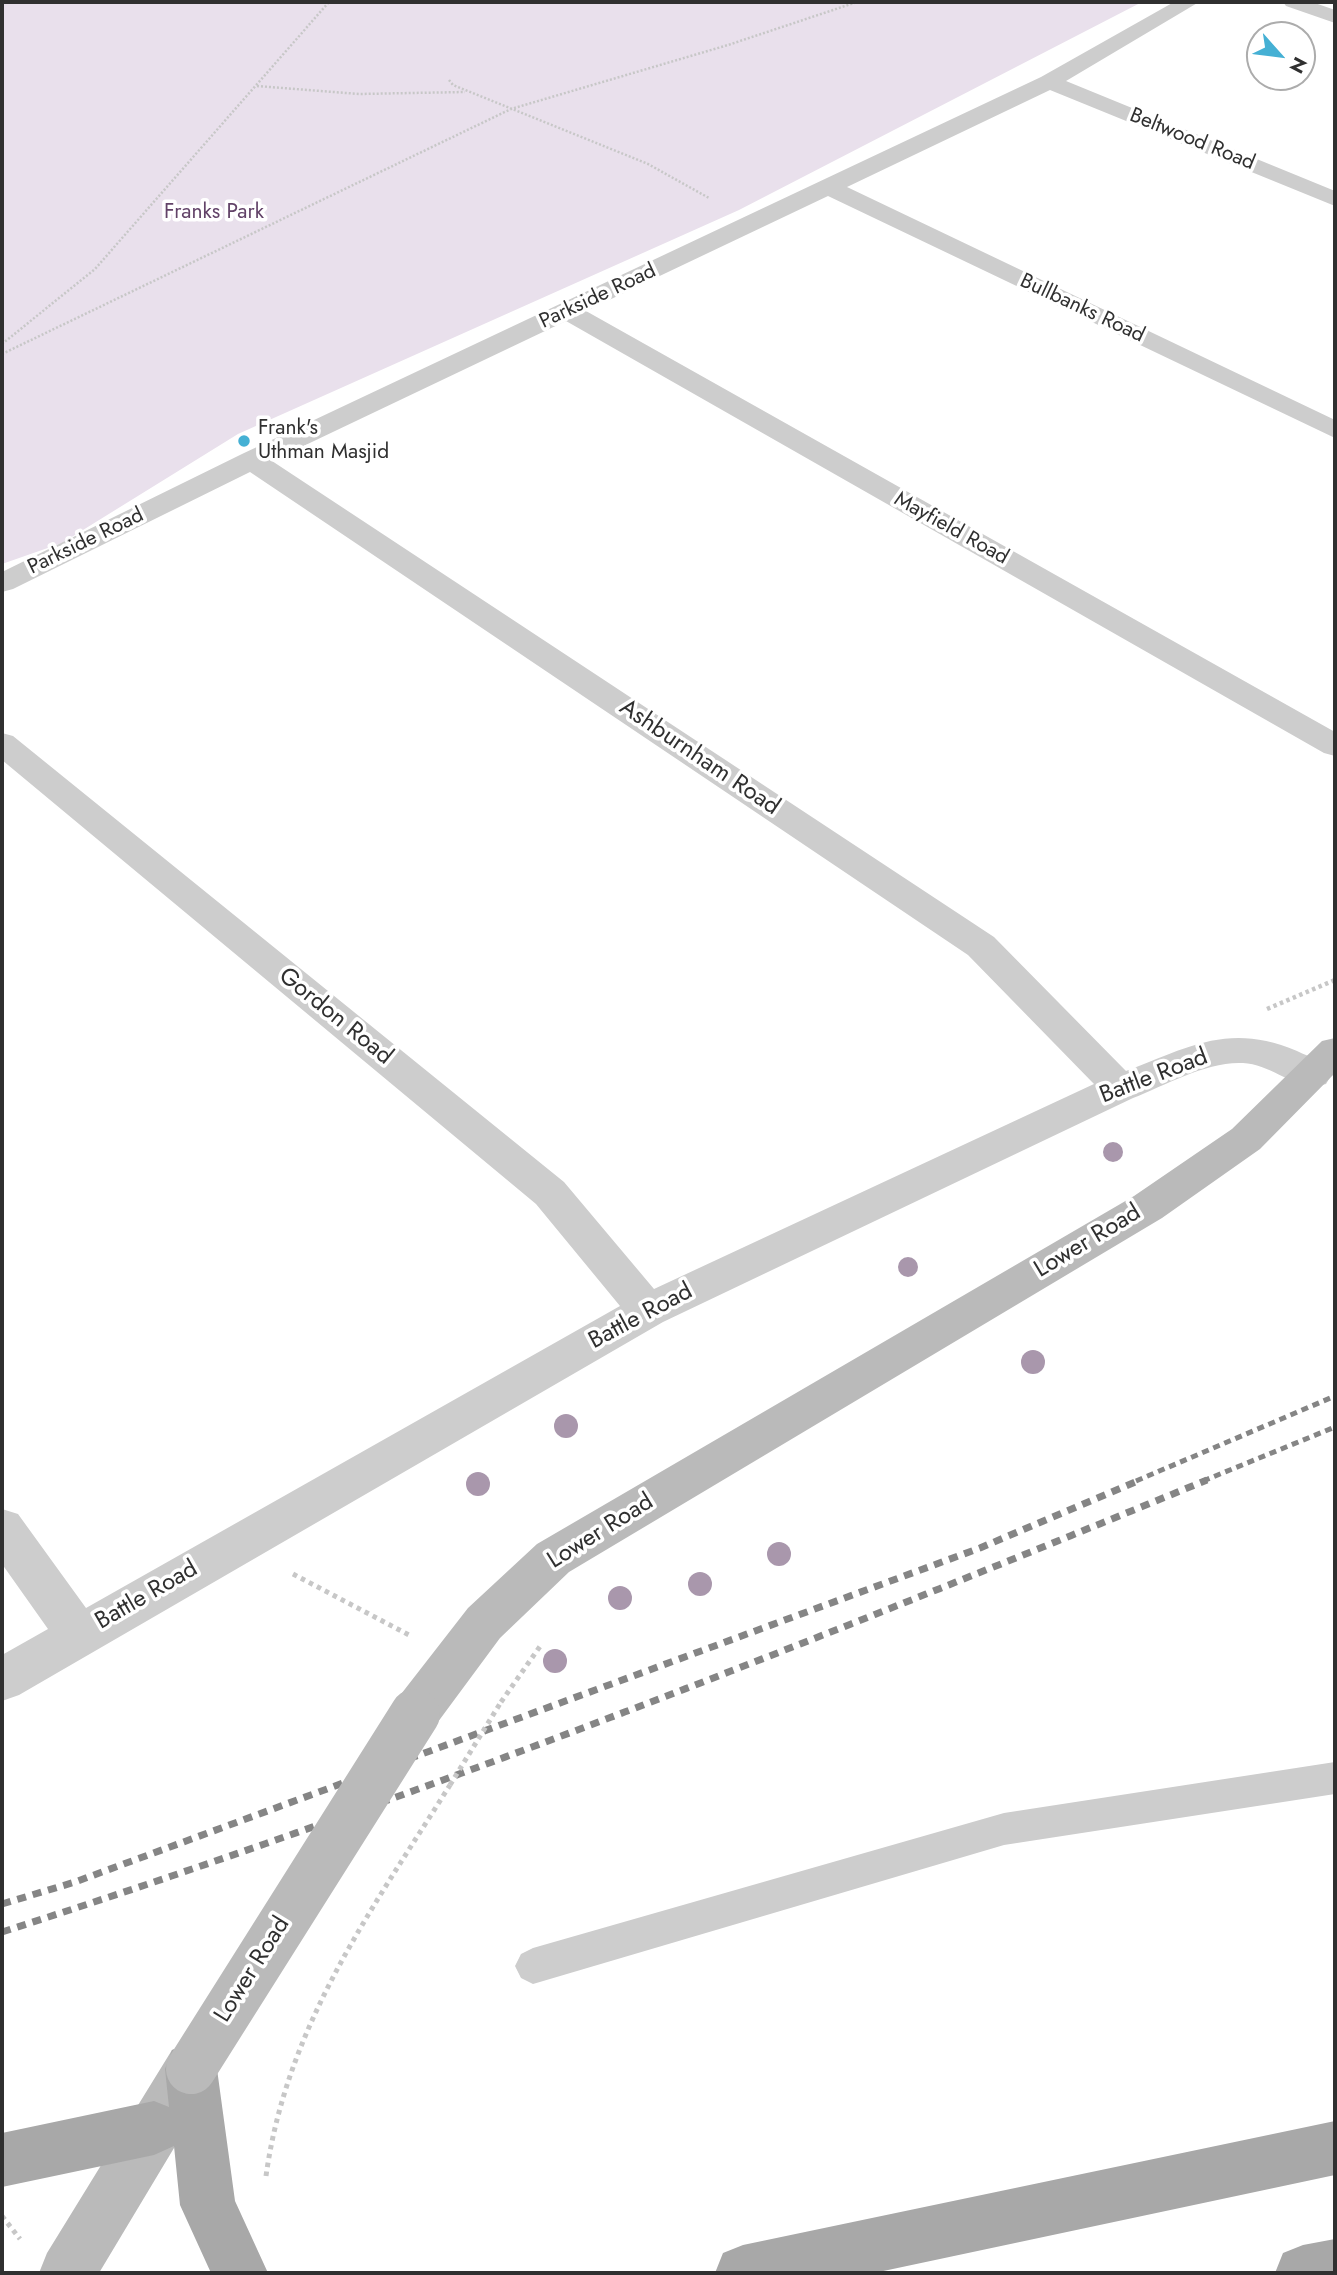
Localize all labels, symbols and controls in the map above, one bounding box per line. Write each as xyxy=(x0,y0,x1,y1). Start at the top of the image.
north arrow xyxy=(1246,21,1316,91)
text: N xyxy=(1283,52,1314,78)
street label: Beltwood Road xyxy=(1126,103,1258,177)
park label: Franks Park xyxy=(164,200,264,226)
street label: Parkside Road xyxy=(536,259,660,335)
street label: Bullbanks Road xyxy=(1016,269,1148,349)
place label: Frank's Uthman Masjid xyxy=(258,416,389,466)
marker: Frank's Uthman Masjid xyxy=(236,433,252,449)
street label: Mayfield Road xyxy=(889,487,1013,571)
street label: Parkside Road xyxy=(24,503,148,581)
street label: Ashburnham Road xyxy=(613,694,785,822)
street label: Gordon Road xyxy=(272,962,398,1072)
street label: Battle Road xyxy=(1096,1043,1212,1111)
street label: Lower Road xyxy=(1030,1199,1146,1285)
street label: Battle Road xyxy=(584,1278,698,1356)
street label: Lower Road xyxy=(543,1488,659,1576)
street label: Battle Road xyxy=(91,1555,203,1637)
street label: Lower Road xyxy=(209,1912,297,2028)

